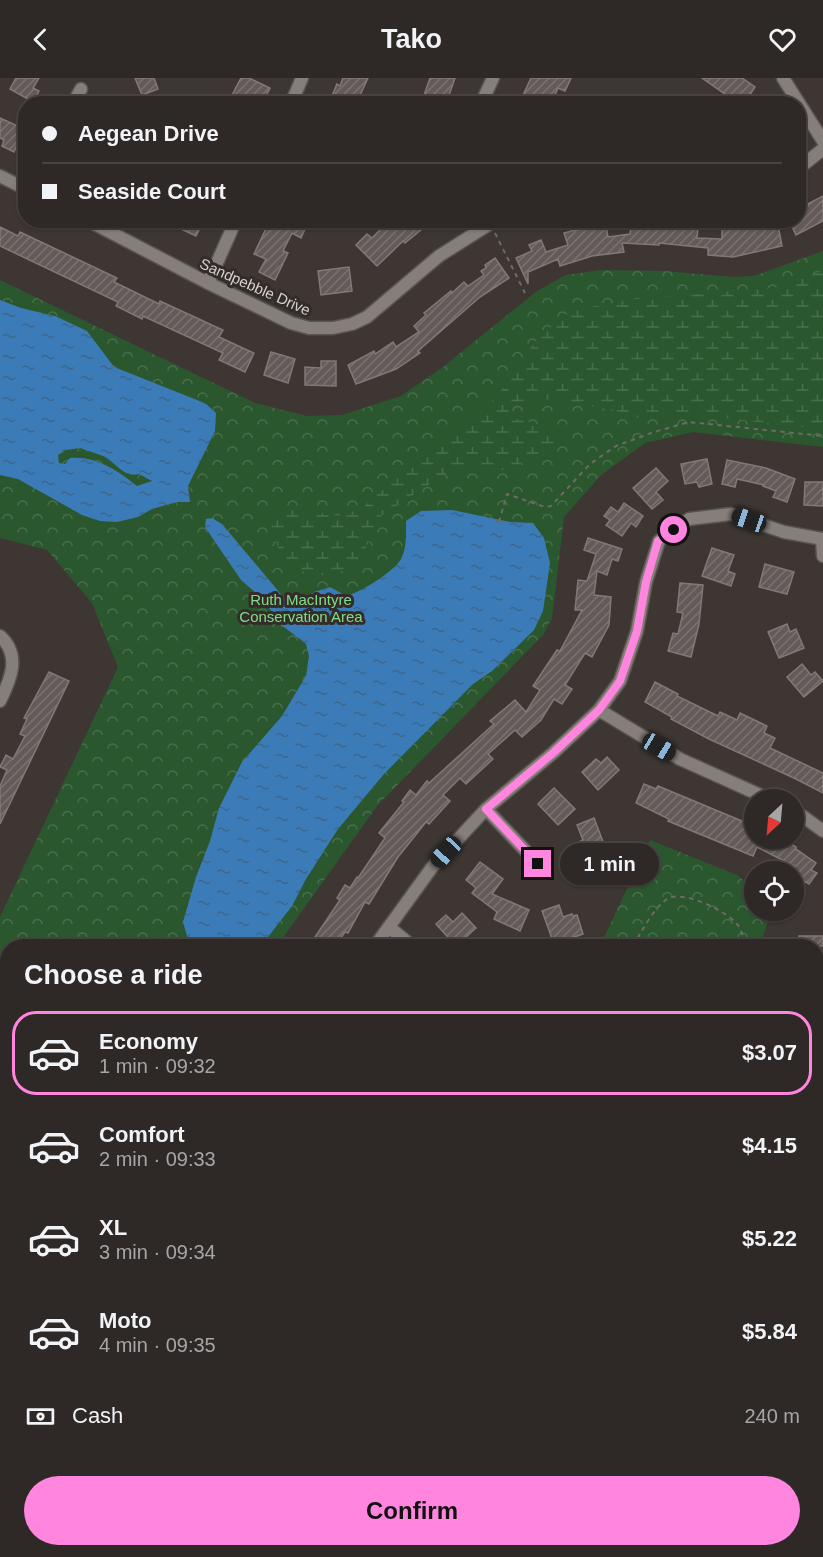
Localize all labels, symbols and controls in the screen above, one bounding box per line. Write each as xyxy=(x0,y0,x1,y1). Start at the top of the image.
icon: back xyxy=(24,23,57,56)
icon: heart xyxy=(766,23,799,56)
text: Tako xyxy=(381,24,442,54)
text: Aegean Drive xyxy=(78,121,219,146)
text: Seaside Court xyxy=(78,179,226,204)
street label: Sandpebble Drive xyxy=(197,255,313,319)
car xyxy=(729,506,769,534)
route start xyxy=(660,516,687,543)
park label: Ruth MacIntyre Conservation Area xyxy=(239,591,363,625)
car xyxy=(639,730,679,764)
north arrow xyxy=(744,789,804,849)
map controls xyxy=(744,789,804,921)
car xyxy=(427,833,465,871)
callout: 1 min xyxy=(559,843,658,885)
route end xyxy=(524,850,551,877)
text: 1 min xyxy=(583,853,636,875)
button: locate xyxy=(744,861,804,921)
text: Choose a ride xyxy=(24,960,203,990)
icon: car xyxy=(27,1026,81,1080)
text: Economy xyxy=(99,1029,198,1054)
text: $3.07 xyxy=(742,1040,797,1065)
text: 1 min · 09:32 xyxy=(99,1055,216,1077)
icon: car xyxy=(27,1119,81,1173)
text: Comfort xyxy=(99,1122,185,1147)
text: $4.15 xyxy=(742,1133,797,1158)
text: 2 min · 09:33 xyxy=(99,1148,216,1170)
icon: car xyxy=(27,1212,81,1266)
text: XL xyxy=(99,1215,127,1240)
text: $5.22 xyxy=(742,1226,797,1251)
text: 3 min · 09:34 xyxy=(99,1241,216,1263)
icon: car xyxy=(27,1305,81,1359)
text: Moto xyxy=(99,1308,152,1333)
text: $5.84 xyxy=(742,1319,797,1344)
text: 4 min · 09:35 xyxy=(99,1334,216,1356)
icon: cash xyxy=(24,1400,57,1433)
text: Cash xyxy=(72,1403,123,1428)
text: 240 m xyxy=(744,1405,800,1427)
button: Confirm xyxy=(24,1476,800,1545)

